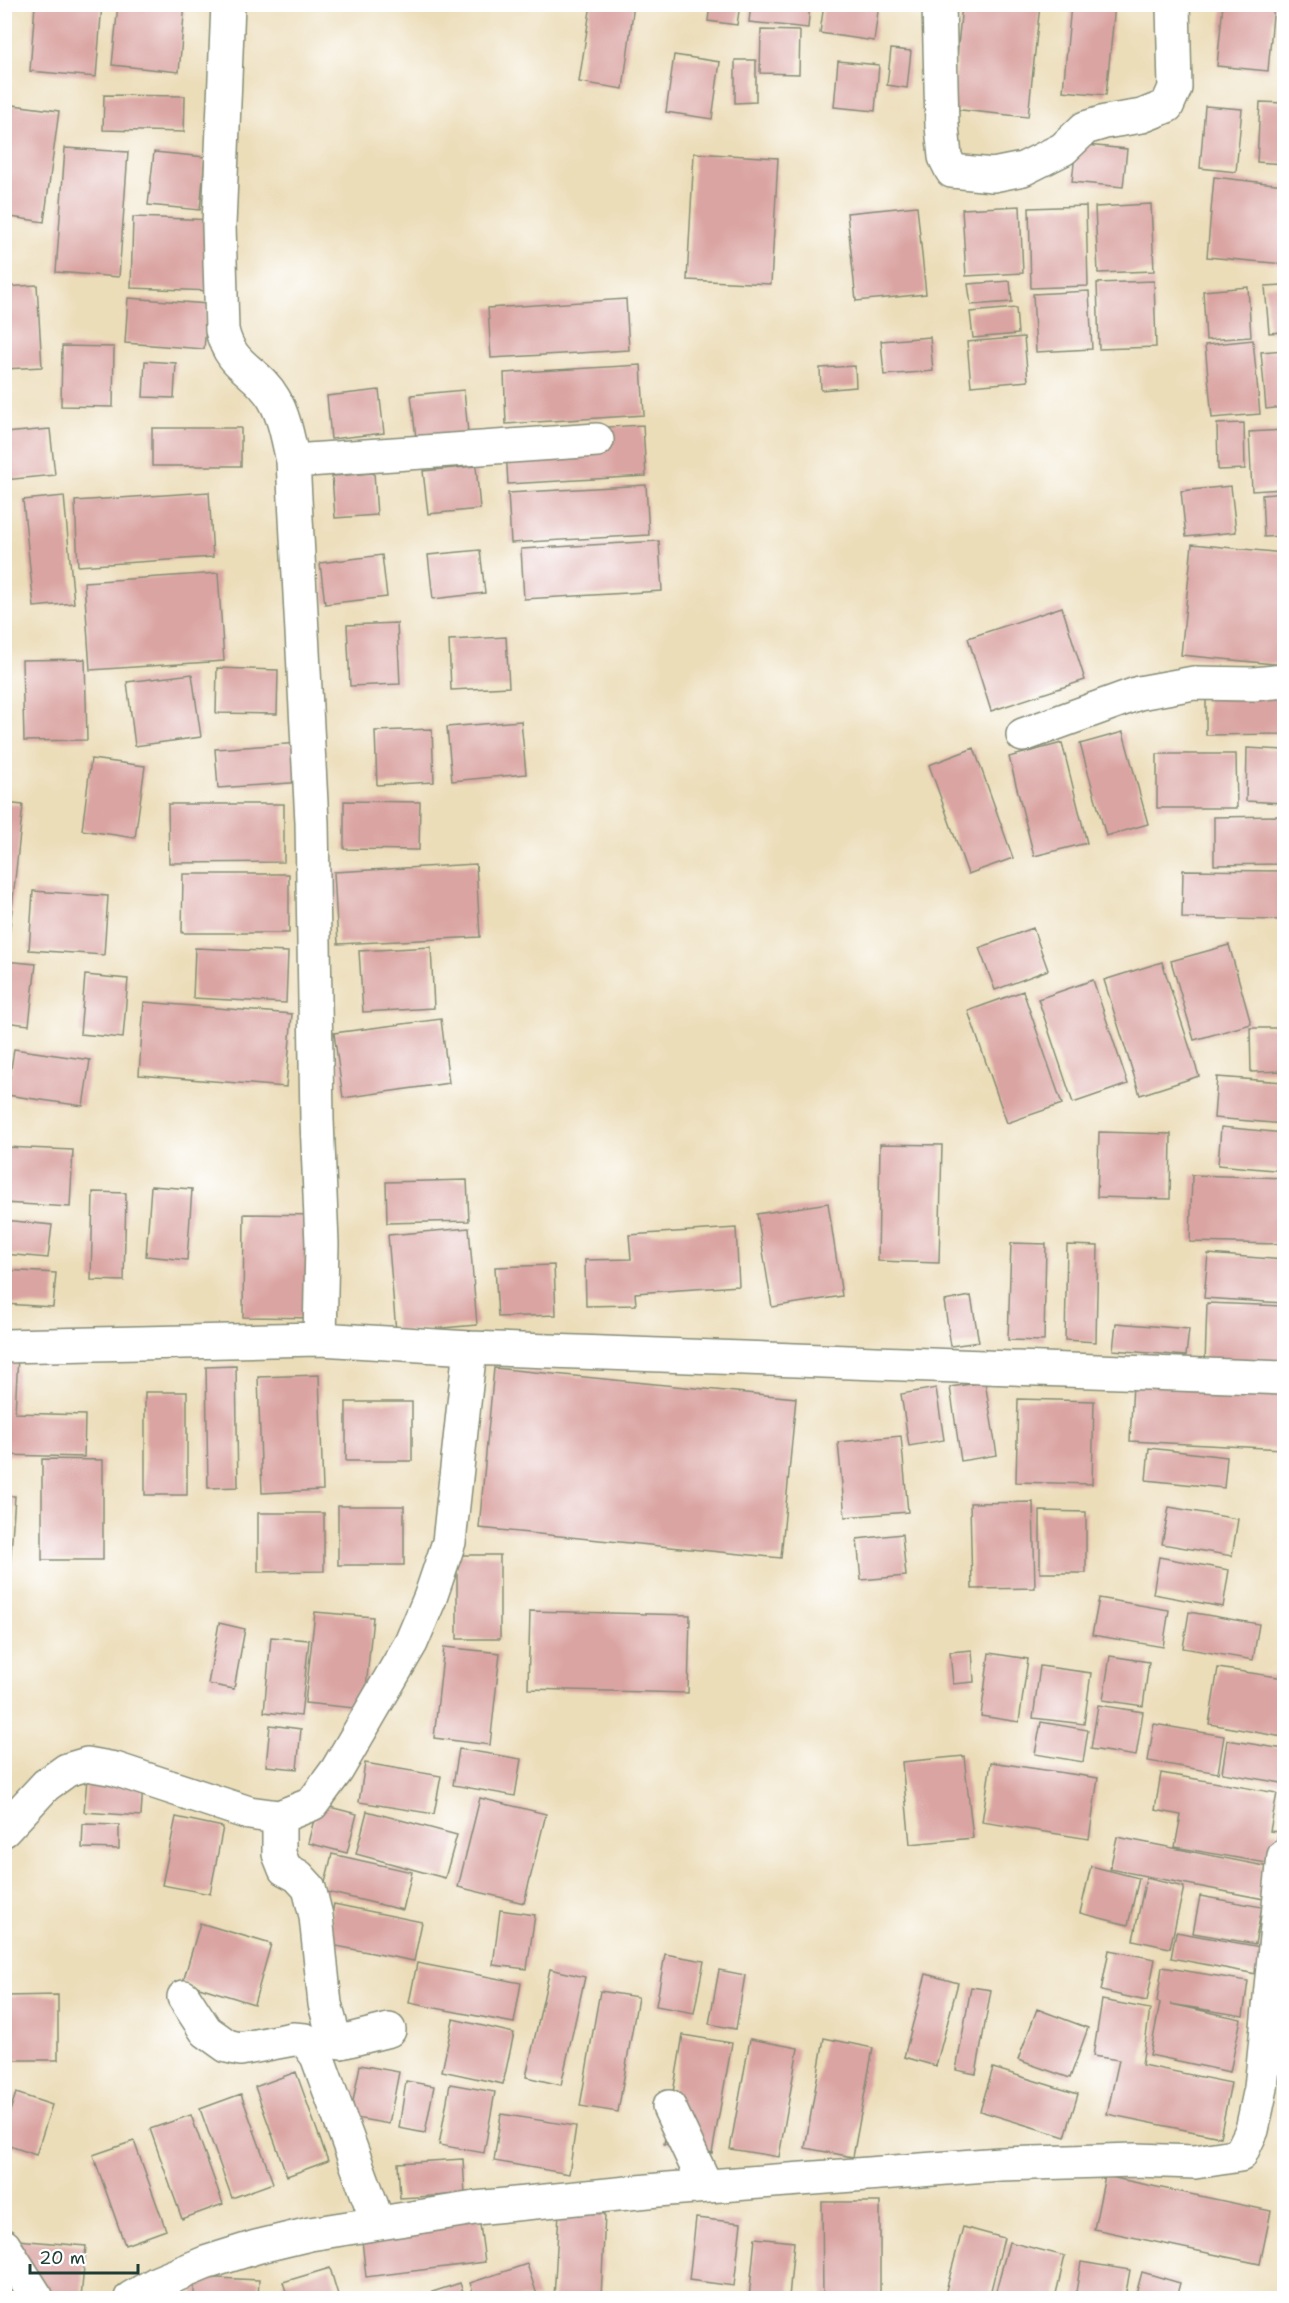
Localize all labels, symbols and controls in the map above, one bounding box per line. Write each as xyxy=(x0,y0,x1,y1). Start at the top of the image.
scale bar xyxy=(30,2237,138,2275)
text: 20 m xyxy=(39,2246,85,2270)

